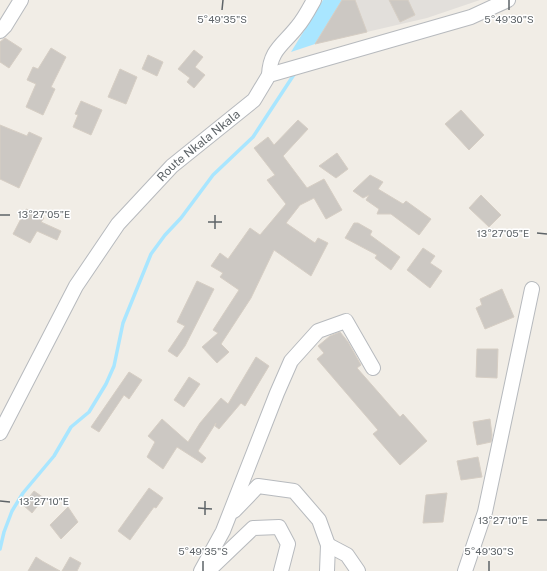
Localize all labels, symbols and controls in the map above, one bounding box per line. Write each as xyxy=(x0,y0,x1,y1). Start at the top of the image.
text: 5°49'35"S xyxy=(197,13,247,25)
text: 5°49'30"S xyxy=(484,13,534,25)
street label: Route Nkala Nkala xyxy=(154,107,243,184)
text: 13°27'05"E xyxy=(18,208,70,220)
text: 13°27'05"E xyxy=(477,227,529,239)
text: 13°27'10"E xyxy=(19,495,69,507)
text: 13°27'10"E xyxy=(478,514,528,526)
text: 5°49'35"S xyxy=(178,545,228,557)
text: 5°49'30"S xyxy=(464,545,514,557)

